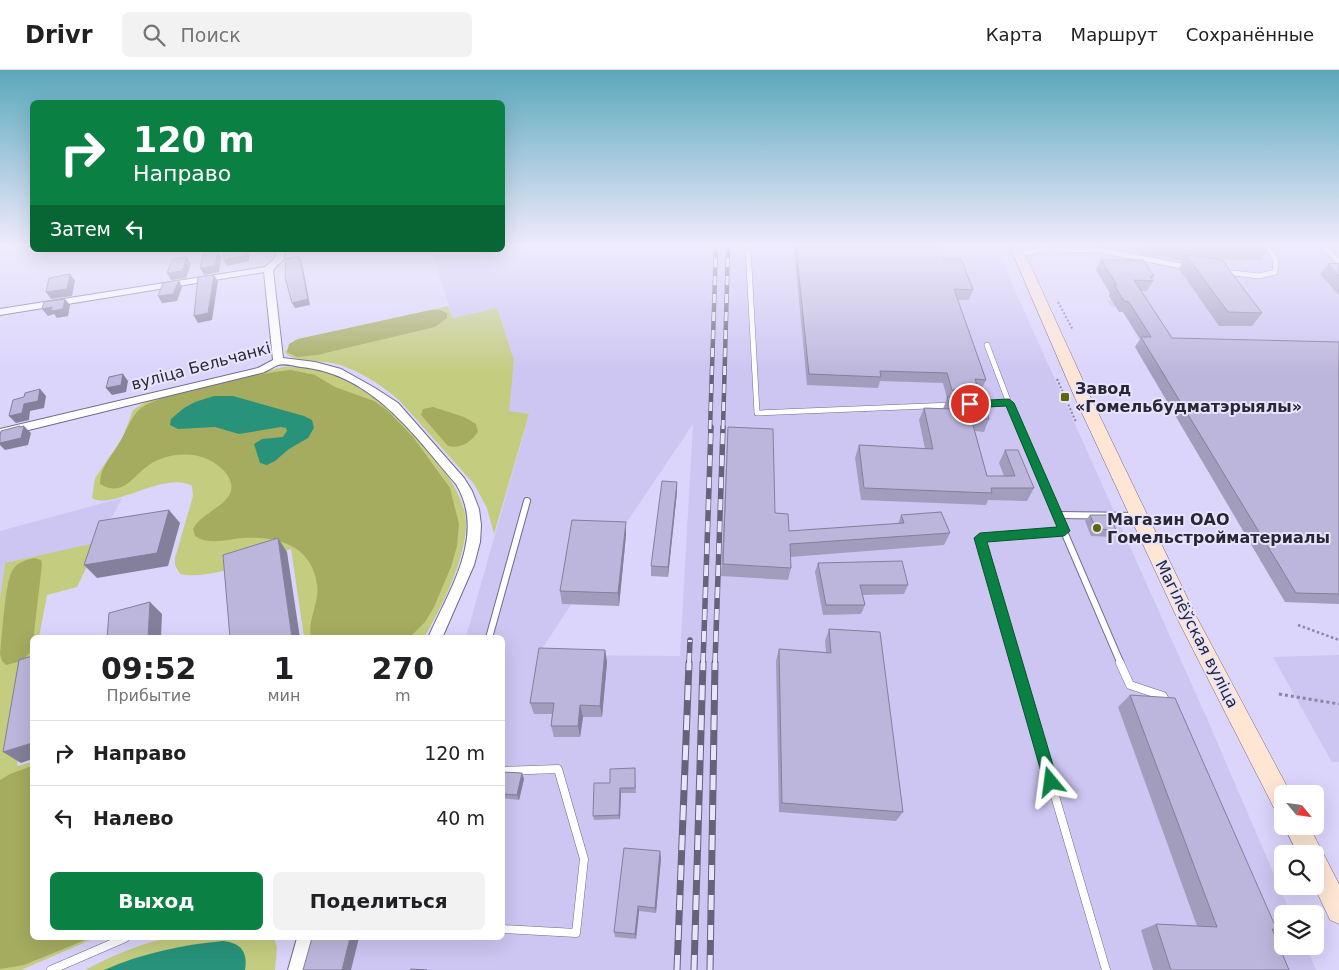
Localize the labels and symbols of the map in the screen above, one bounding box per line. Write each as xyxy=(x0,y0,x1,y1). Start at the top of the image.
street label: вуліца Бельчанкі xyxy=(129,338,273,394)
place label: Завод «Гомельбудматэрыялы» xyxy=(1075,379,1302,416)
pin xyxy=(949,383,991,425)
marker: Завод «Гомельбудматэрыялы» xyxy=(1059,391,1071,403)
place label: Магазин ОАО Гомельстройматериалы xyxy=(1107,510,1330,547)
marker: Магазин ОАО Гомельстройматериалы xyxy=(1091,522,1103,534)
street label: Магілёўская вуліца xyxy=(1151,557,1243,711)
position arrow xyxy=(1024,755,1076,807)
north arrow xyxy=(1274,785,1324,835)

